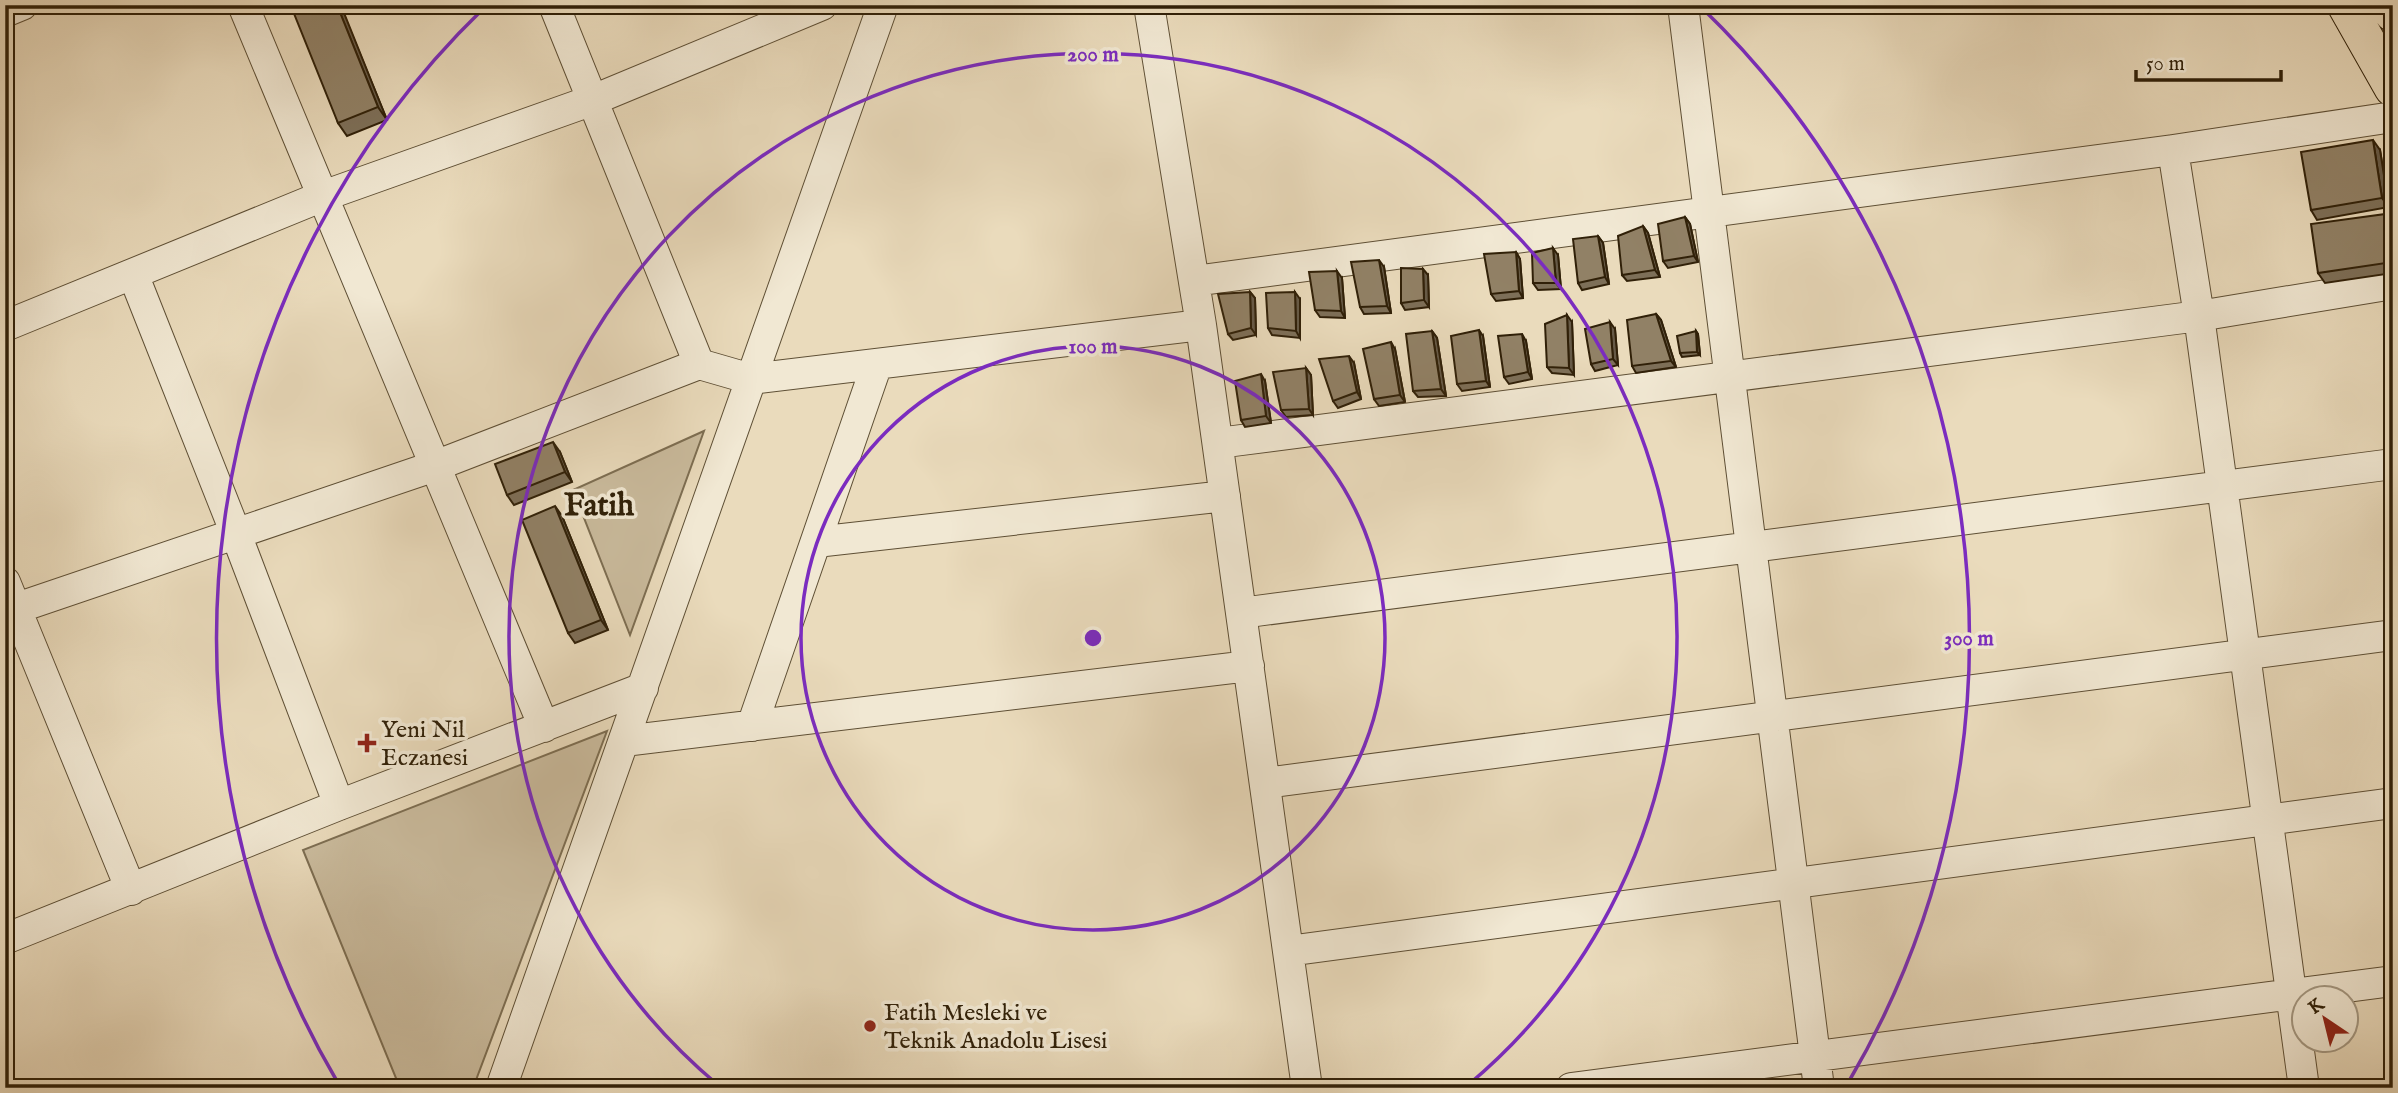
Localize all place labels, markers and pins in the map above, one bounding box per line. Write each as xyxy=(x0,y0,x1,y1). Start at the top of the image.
centre of rings xyxy=(1081,626,1105,650)
place label: Yeni Nil Eczanesi xyxy=(381,715,468,774)
marker: Yeni Nil Eczanesi xyxy=(359,735,375,751)
place label: Fatih Mesleki ve Teknik Anadolu Lisesi xyxy=(884,998,1108,1057)
marker: Fatih Mesleki ve Teknik Anadolu Lisesi xyxy=(862,1018,878,1034)

